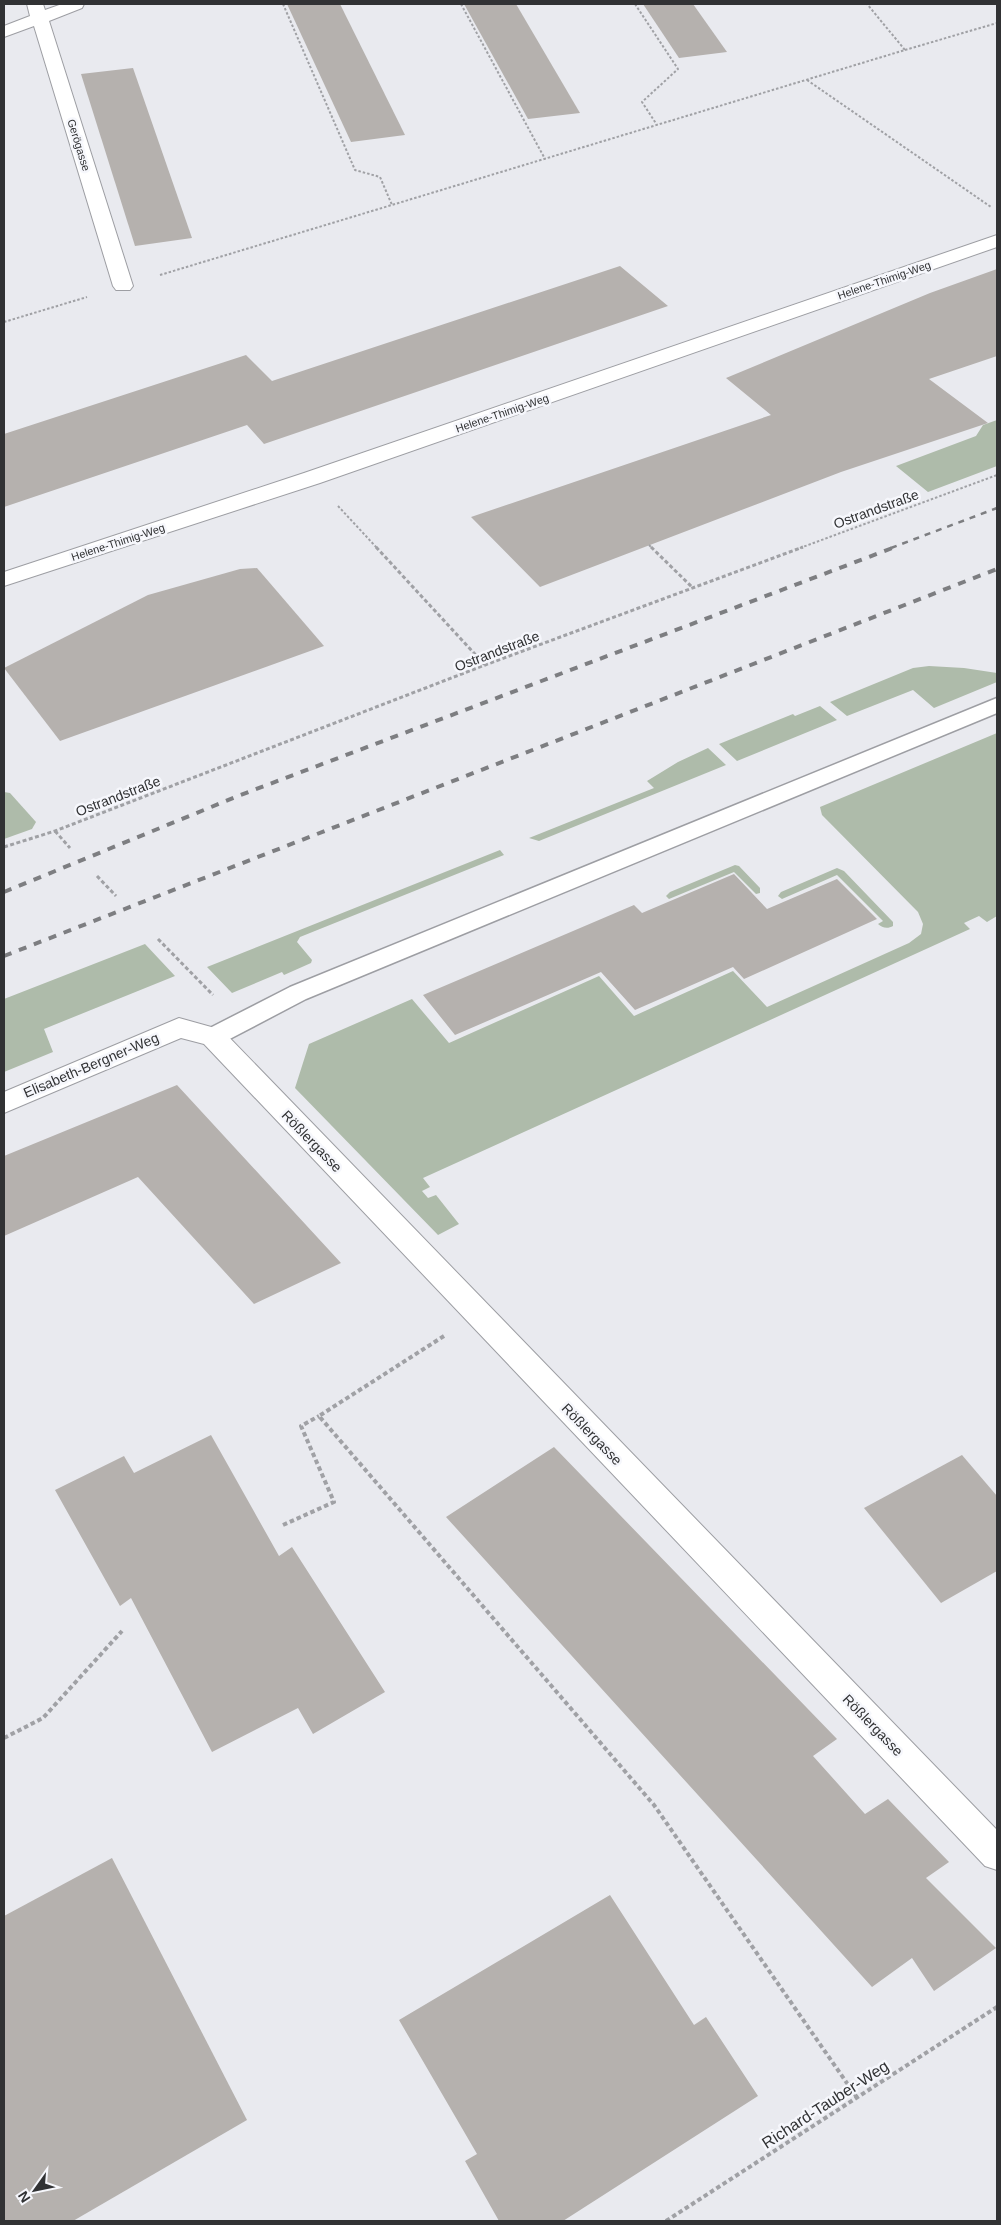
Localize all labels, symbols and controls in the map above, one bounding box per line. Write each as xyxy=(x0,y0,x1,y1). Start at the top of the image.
street label: Gerögasse xyxy=(65,118,93,172)
street label: Helene-Thimig-Weg xyxy=(836,258,932,302)
street label: Helene-Thimig-Weg xyxy=(454,391,550,435)
street label: Ostrandstraße xyxy=(831,486,921,532)
street label: Helene-Thimig-Weg xyxy=(70,521,166,563)
street label: Ostrandstraße xyxy=(452,627,542,675)
street label: Ostrandstraße xyxy=(73,772,163,820)
street label: Elisabeth-Bergner-Weg xyxy=(21,1029,161,1101)
street label: Rößlergasse xyxy=(279,1107,345,1175)
street label: Rößlergasse xyxy=(559,1400,625,1468)
street label: Rößlergasse xyxy=(840,1691,906,1759)
street label: Richard-Tauber-Weg xyxy=(759,2057,892,2152)
north arrow xyxy=(10,2165,60,2215)
text: N xyxy=(15,2188,34,2206)

